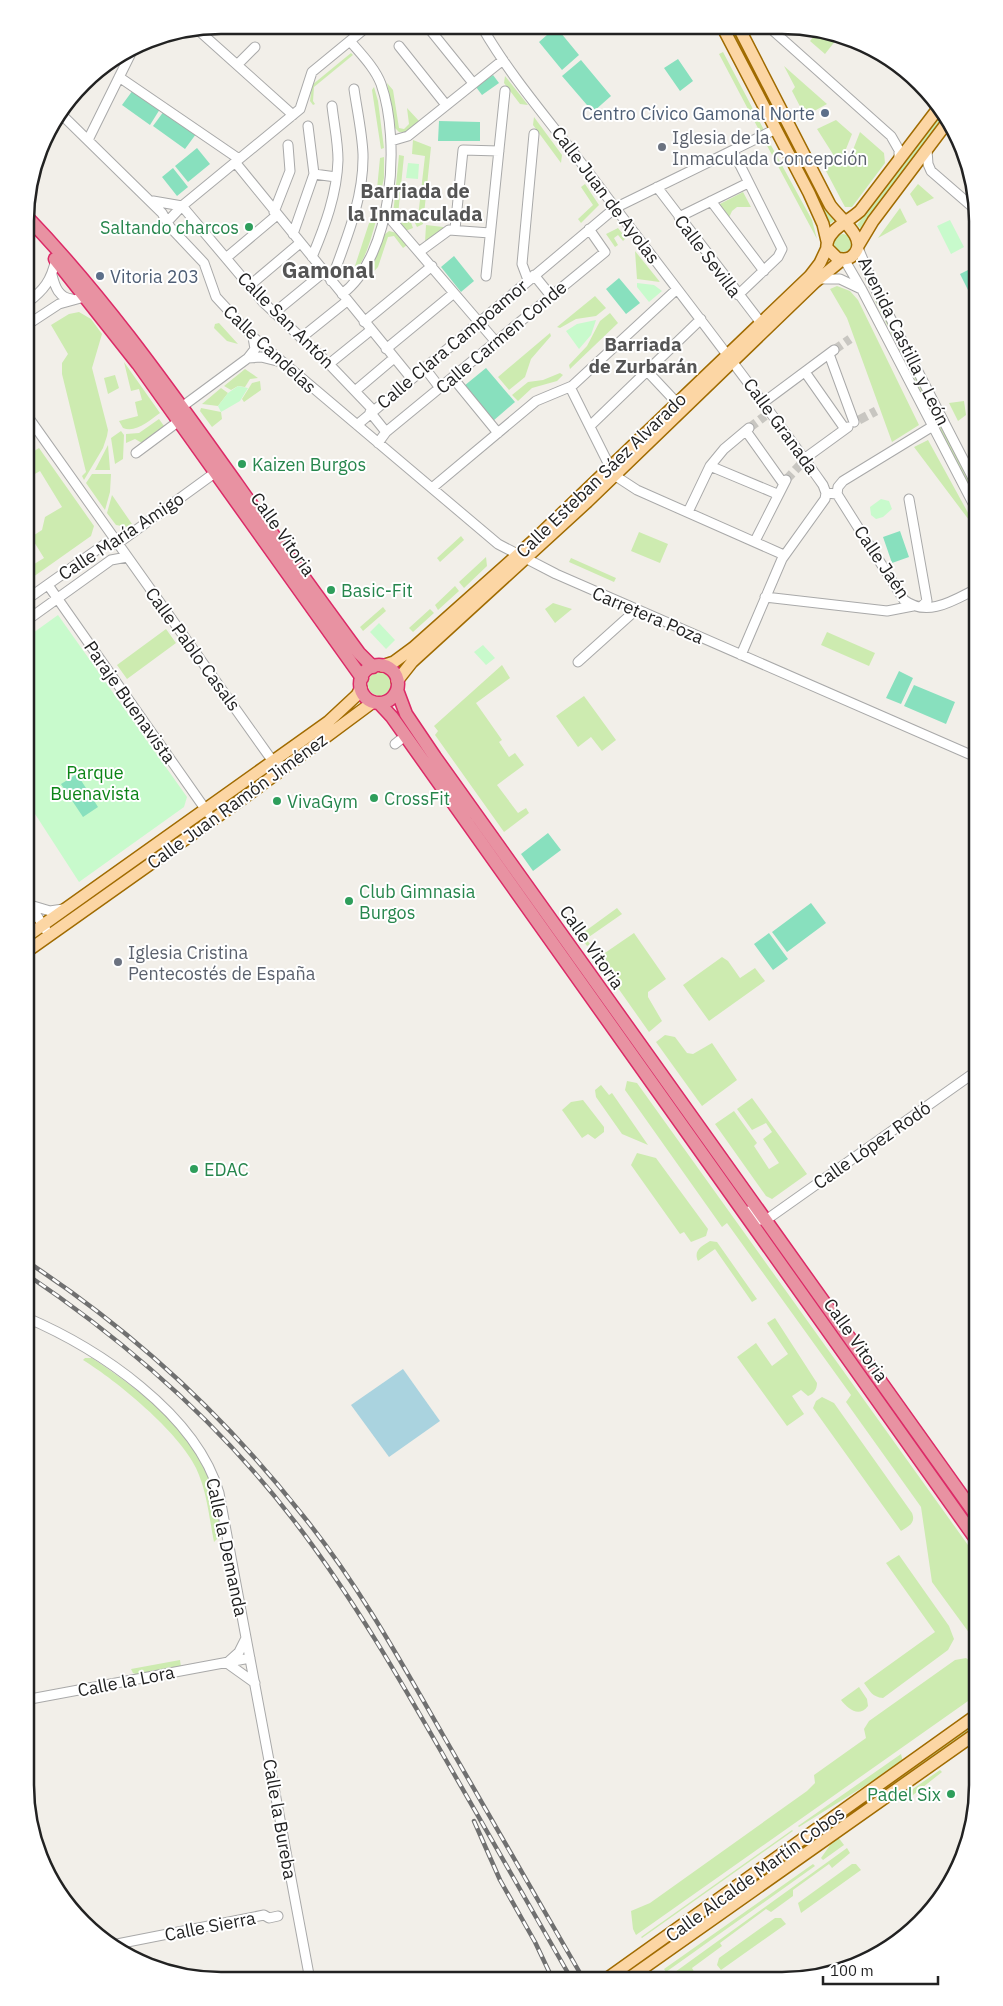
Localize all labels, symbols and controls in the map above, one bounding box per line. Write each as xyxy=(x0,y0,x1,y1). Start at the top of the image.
place label: Centro Cívico Gamonal Norte xyxy=(582,102,815,125)
marker: Centro Cívico Gamonal Norte xyxy=(819,107,831,119)
street label: Calle Juan de Ayolas xyxy=(547,122,665,268)
place label: Iglesia de la Inmaculada Concepción xyxy=(672,126,867,170)
marker: Iglesia de la Inmaculada Concepción xyxy=(656,141,668,153)
district label: Barriada de la Inmaculada xyxy=(347,177,483,227)
street label: Calle Sevilla xyxy=(669,210,747,302)
place label: Saltando charcos xyxy=(100,216,239,239)
marker: Saltando charcos xyxy=(243,221,255,233)
street label: Avenida Castilla y León xyxy=(853,253,955,429)
district label: Gamonal xyxy=(282,255,375,284)
place label: Vitoria 203 xyxy=(110,265,199,288)
street label: Calle San Antón xyxy=(233,267,339,373)
marker: Vitoria 203 xyxy=(94,270,106,282)
street label: Calle Clara Campoamor xyxy=(372,274,532,414)
street label: Calle Carmen Conde xyxy=(431,275,571,398)
street label: Calle Candelas xyxy=(219,300,321,398)
district label: Barriada de Zurbarán xyxy=(588,332,698,378)
street label: Calle Granada xyxy=(738,373,824,479)
street label: Calle Esteban Sáez Alvarado xyxy=(511,387,691,563)
place label: Kaizen Burgos xyxy=(252,453,366,476)
marker: Kaizen Burgos xyxy=(236,458,248,470)
street label: Calle María Amigo xyxy=(54,487,188,585)
street label: Calle Vitoria xyxy=(246,488,320,581)
street label: Calle Jaén xyxy=(849,521,915,603)
place label: Basic-Fit xyxy=(341,579,413,602)
street label: Carretera Poza xyxy=(589,581,708,649)
street label: Calle Pablo Casals xyxy=(140,583,246,715)
marker: Basic-Fit xyxy=(325,584,337,596)
street label: Paraje Buenavista xyxy=(79,636,181,768)
street label: Calle Juan Ramón Jiménez xyxy=(142,728,332,874)
park label: Parque Buenavista xyxy=(50,761,140,805)
place label: CrossFit xyxy=(384,787,450,810)
place label: VivaGym xyxy=(287,790,358,813)
marker: CrossFit xyxy=(368,792,380,804)
marker: VivaGym xyxy=(271,795,283,807)
place label: Club Gimnasia Burgos xyxy=(359,880,476,924)
marker: Club Gimnasia Burgos xyxy=(343,895,355,907)
street label: Calle Vitoria xyxy=(555,901,629,994)
place label: Iglesia Cristina Pentecostés de España xyxy=(128,941,316,985)
marker: Iglesia Cristina Pentecostés de España xyxy=(112,956,124,968)
street label: Calle López Rodó xyxy=(809,1096,935,1194)
place label: EDAC xyxy=(204,1158,249,1181)
marker: EDAC xyxy=(188,1163,200,1175)
street label: Calle Vitoria xyxy=(819,1294,893,1387)
street label: Calle la Demanda xyxy=(201,1476,253,1619)
street label: Calle la Lora xyxy=(75,1660,177,1702)
street label: Calle la Bureba xyxy=(258,1757,302,1881)
place label: Padel Six xyxy=(867,1783,941,1806)
marker: Padel Six xyxy=(945,1788,957,1800)
street label: Calle Alcalde Martín Cobos xyxy=(661,1801,849,1947)
street label: Calle Sierra xyxy=(163,1906,258,1946)
scale bar xyxy=(823,1954,938,1986)
text: 100 m xyxy=(830,1961,874,1980)

